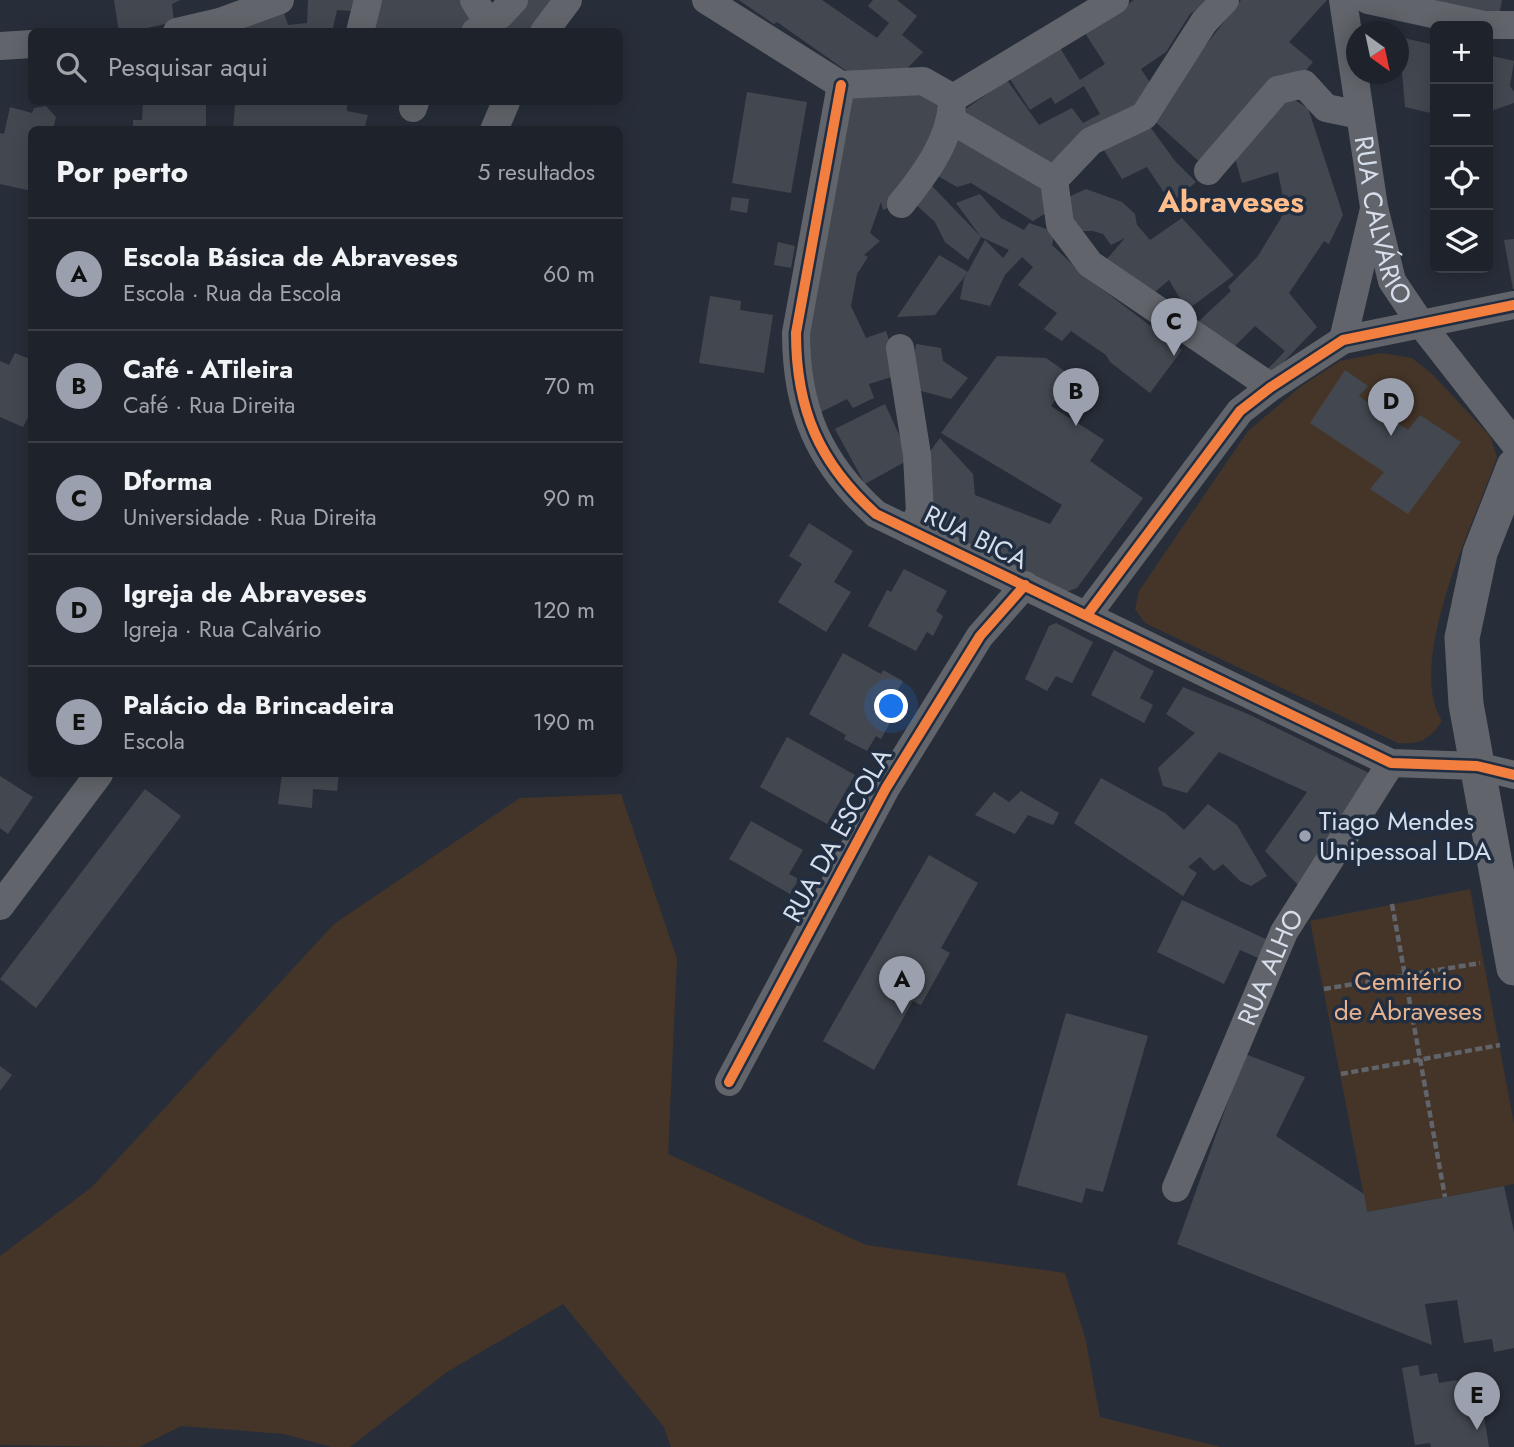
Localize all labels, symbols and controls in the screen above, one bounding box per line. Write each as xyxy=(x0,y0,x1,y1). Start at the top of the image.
north arrow xyxy=(1346,21,1409,84)
map controls xyxy=(1430,21,1493,273)
button: + xyxy=(1430,21,1493,84)
search box xyxy=(28,28,623,105)
icon: search xyxy=(52,48,90,86)
text: Pesquisar aqui xyxy=(108,48,268,86)
button: − xyxy=(1430,84,1493,147)
street label: RUA CALVÁRIO xyxy=(1345,133,1422,312)
button: locate xyxy=(1430,147,1493,210)
text: Por perto xyxy=(56,150,188,193)
text: 5 resultados xyxy=(478,155,595,189)
district label: Abraveses xyxy=(1157,180,1304,223)
button: layers xyxy=(1430,210,1493,273)
text: Escola Básica de Abraveses xyxy=(123,238,458,276)
text: A xyxy=(71,257,87,291)
text: 60 m xyxy=(543,257,595,291)
text: Escola · Rua da Escola xyxy=(123,276,341,310)
pin: C xyxy=(1151,298,1197,356)
text: Café - ATileira xyxy=(123,350,293,388)
pin: B xyxy=(1053,368,1099,426)
text: B xyxy=(71,369,87,403)
text: 70 m xyxy=(544,369,595,403)
pin: D xyxy=(1368,378,1414,436)
text: Café · Rua Direita xyxy=(123,388,295,422)
text: Dforma xyxy=(123,462,212,500)
text: C xyxy=(71,481,87,515)
text: 90 m xyxy=(543,481,595,515)
street label: RUA BICA xyxy=(918,496,1035,579)
text: Universidade · Rua Direita xyxy=(123,500,377,534)
text: Igreja de Abraveses xyxy=(123,574,367,612)
text: D xyxy=(71,593,87,627)
text: 120 m xyxy=(533,593,595,627)
text: Igreja · Rua Calvário xyxy=(123,612,321,646)
text: Palácio da Brincadeira xyxy=(123,686,394,724)
your location xyxy=(874,689,908,723)
text: E xyxy=(72,705,86,739)
text: 190 m xyxy=(533,705,595,739)
text: Escola xyxy=(123,724,185,758)
street label: RUA DA ESCOLA xyxy=(773,740,901,929)
place label: Tiago Mendes Unipessoal LDA xyxy=(1319,802,1492,870)
marker: Tiago Mendes Unipessoal LDA xyxy=(1297,828,1313,844)
street label: RUA ALHO xyxy=(1228,901,1313,1031)
pin: A xyxy=(879,956,925,1014)
park label: Cemitério de Abraveses xyxy=(1334,962,1482,1030)
pin: E xyxy=(1454,1372,1500,1430)

